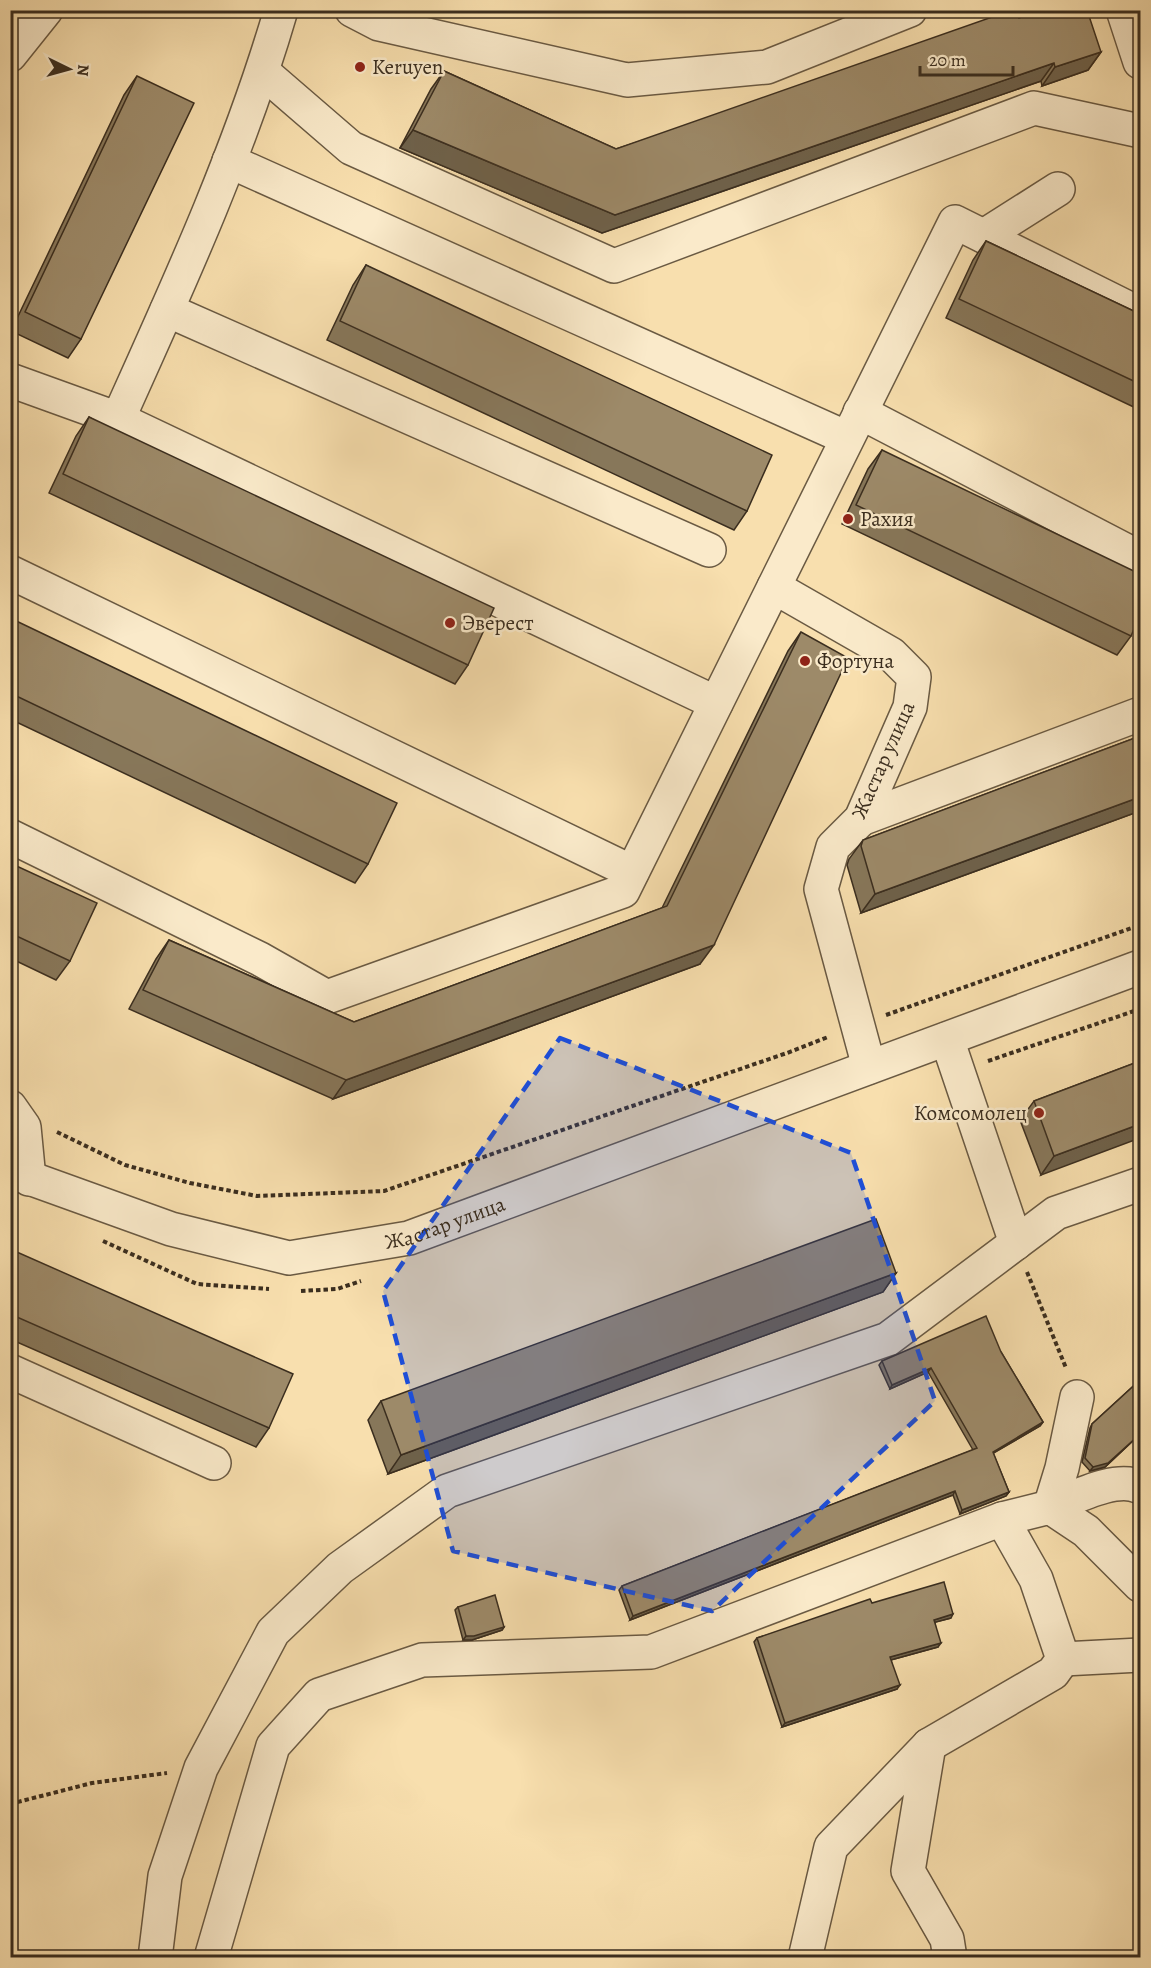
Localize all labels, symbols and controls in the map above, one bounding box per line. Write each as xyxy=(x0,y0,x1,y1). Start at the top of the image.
north arrow xyxy=(39,39,99,99)
scale bar xyxy=(920,39,1013,77)
text: 20 m xyxy=(929,48,966,72)
place label: Keruyen xyxy=(372,53,443,81)
marker: Keruyen xyxy=(353,60,367,74)
text: N xyxy=(71,63,94,77)
place label: Рахия xyxy=(860,505,914,533)
marker: Рахия xyxy=(841,512,855,526)
place label: Эверест xyxy=(462,609,534,637)
marker: Эверест xyxy=(443,616,457,630)
place label: Фортуна xyxy=(817,647,895,675)
marker: Фортуна xyxy=(798,654,812,668)
street label: Жастар улица xyxy=(845,697,921,823)
place label: Комсомолец xyxy=(914,1099,1027,1127)
marker: Комсомолец xyxy=(1032,1106,1046,1120)
street label: Жастар улица xyxy=(383,1189,509,1256)

